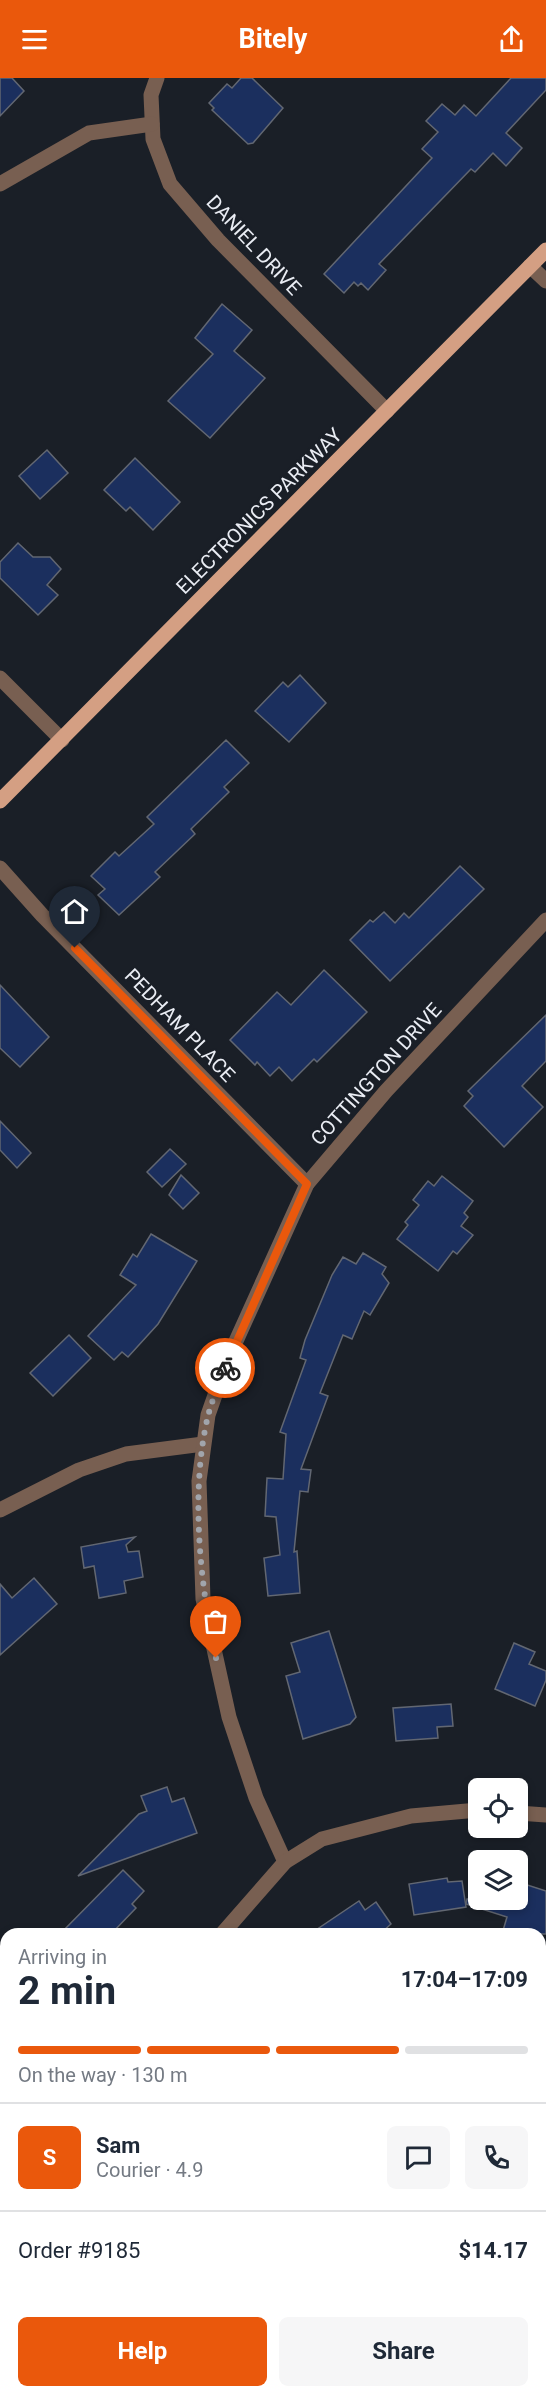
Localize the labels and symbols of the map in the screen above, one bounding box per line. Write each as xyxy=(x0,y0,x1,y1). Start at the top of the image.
street label: DANIEL DRIVE xyxy=(202,190,306,300)
street label: ELECTRONICS PARKWAY xyxy=(171,423,347,599)
pin xyxy=(49,886,100,948)
street label: PEDHAM PLACE xyxy=(120,963,240,1087)
street label: COTTINGTON DRIVE xyxy=(306,998,446,1150)
courier xyxy=(195,1338,255,1398)
pin xyxy=(190,1596,241,1658)

